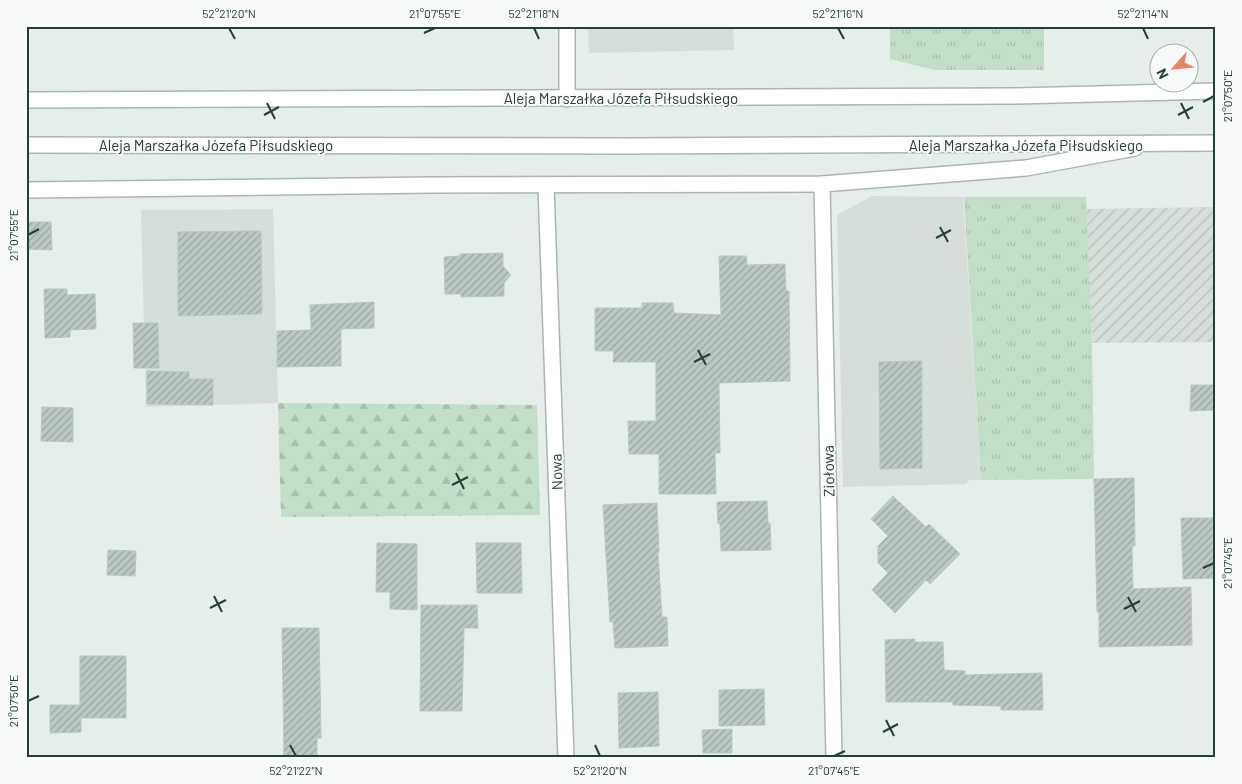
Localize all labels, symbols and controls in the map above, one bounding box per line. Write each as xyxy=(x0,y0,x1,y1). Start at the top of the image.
text: 52°21'20"N xyxy=(202,6,256,20)
text: 21°07'55"E xyxy=(409,6,461,20)
text: 52°21'18"N xyxy=(509,6,559,20)
text: 52°21'16"N xyxy=(813,6,863,20)
text: 52°21'14"N xyxy=(1117,6,1169,20)
north arrow xyxy=(1150,42,1200,92)
text: N xyxy=(1152,66,1172,82)
text: 21°07'50"E xyxy=(1220,70,1234,122)
street label: Aleja Marszałka Józefa Piłsudskiego xyxy=(504,89,738,107)
street label: Aleja Marszałka Józefa Piłsudskiego xyxy=(99,136,333,154)
street label: Aleja Marszałka Józefa Piłsudskiego xyxy=(909,136,1143,154)
text: 21°07'55"E xyxy=(6,209,20,261)
street label: Ziołowa xyxy=(819,445,837,497)
street label: Nowa xyxy=(546,454,566,490)
text: 21°07'45"E xyxy=(1220,537,1234,589)
text: 21°07'50"E xyxy=(6,675,20,727)
text: 52°21'22"N xyxy=(269,763,323,777)
text: 52°21'20"N xyxy=(573,763,627,777)
text: 21°07'45"E xyxy=(808,763,860,777)

